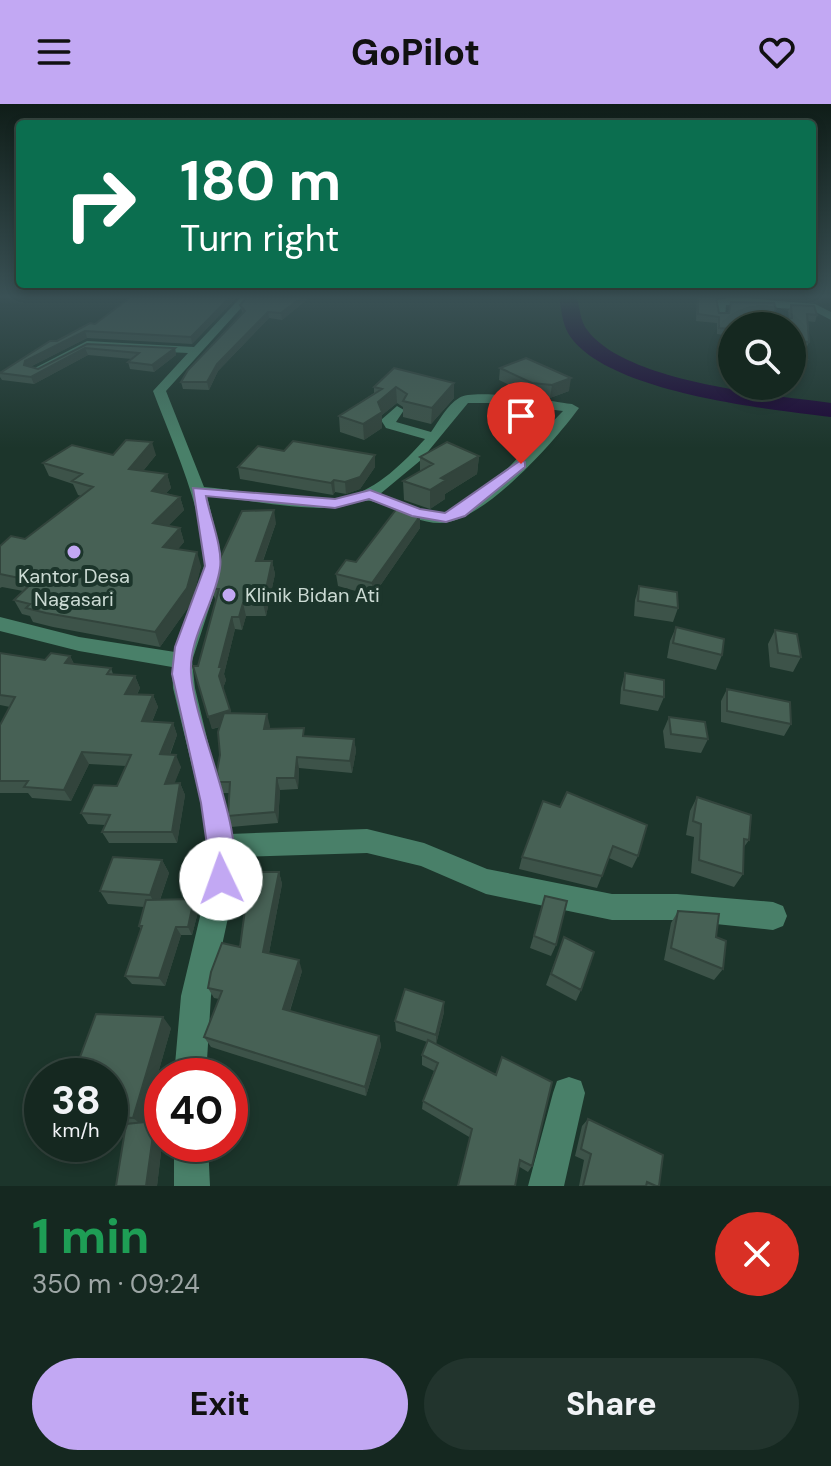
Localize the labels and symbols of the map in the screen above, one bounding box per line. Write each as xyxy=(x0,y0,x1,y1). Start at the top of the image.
pin xyxy=(487,382,555,464)
marker: Kantor Desa Nagasari xyxy=(65,543,83,561)
place label: Kantor Desa Nagasari xyxy=(18,563,130,612)
place label: Klinik Bidan Ati xyxy=(245,582,380,608)
marker: Klinik Bidan Ati xyxy=(220,586,238,604)
position arrow xyxy=(179,837,263,921)
speed limit sign: 40 xyxy=(144,1058,248,1162)

